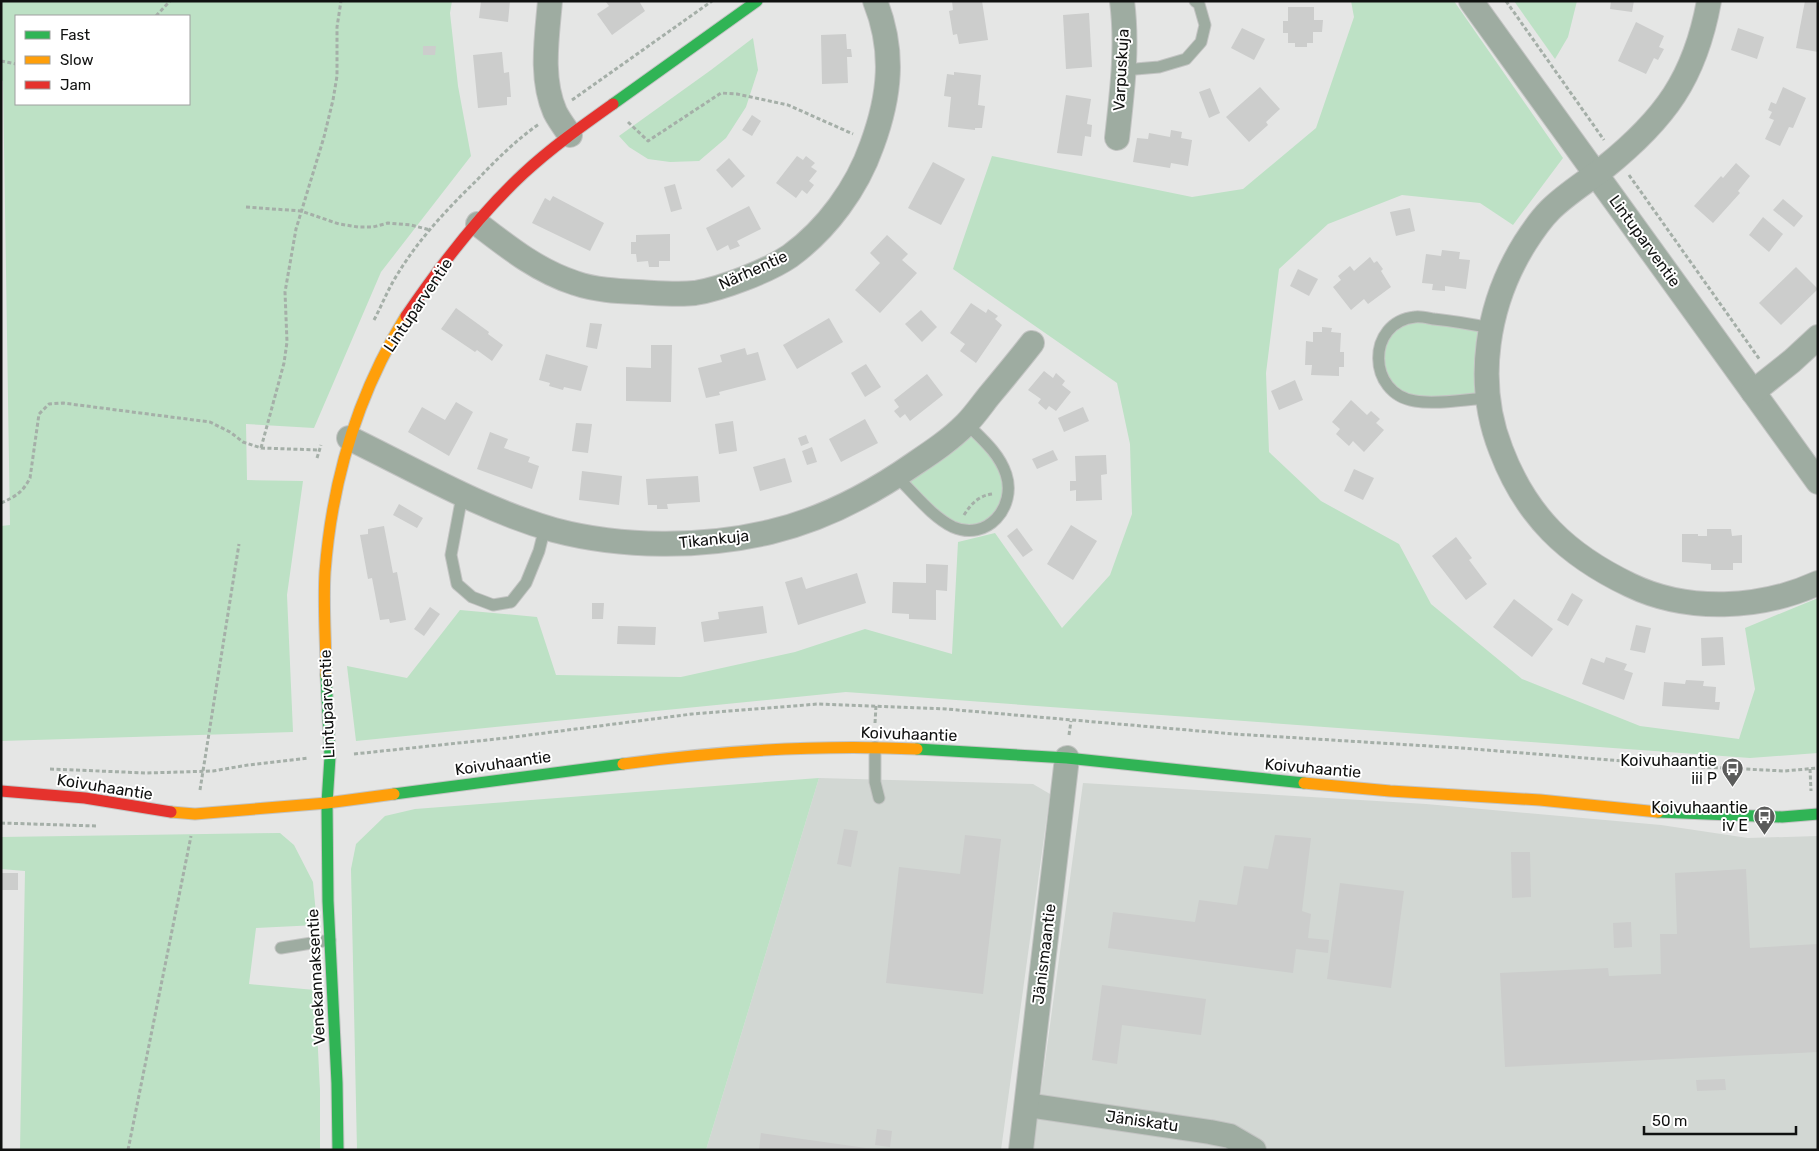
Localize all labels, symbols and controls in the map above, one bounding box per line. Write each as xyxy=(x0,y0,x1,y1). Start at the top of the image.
legend xyxy=(15,15,190,105)
text: Fast xyxy=(60,26,90,44)
street label: Varpuskuja xyxy=(1109,28,1133,112)
text: Slow xyxy=(60,51,93,69)
text: Jam xyxy=(60,76,91,94)
street label: Lintuparventie xyxy=(1605,191,1685,291)
street label: Närhentie xyxy=(716,246,790,294)
street label: Lintuparventie xyxy=(380,254,456,355)
street label: Tikankuja xyxy=(678,526,750,552)
street label: Lintuparventie xyxy=(316,649,338,759)
street label: Koivuhaantie xyxy=(860,723,958,745)
street label: Koivuhaantie xyxy=(454,747,552,779)
place label: Koivuhaantie iii P xyxy=(1620,751,1717,788)
street label: Koivuhaantie xyxy=(1264,754,1362,782)
bus stop icon: Koivuhaantie iii P xyxy=(1721,757,1745,788)
street label: Koivuhaantie xyxy=(56,770,154,804)
place label: Koivuhaantie iv E xyxy=(1651,798,1748,835)
bus stop icon: Koivuhaantie iv E xyxy=(1752,804,1776,835)
street label: Jänismaantie xyxy=(1028,903,1060,1005)
street label: Venekannaksentie xyxy=(303,908,329,1046)
scale bar xyxy=(1644,1104,1796,1136)
street label: Jäniskatu xyxy=(1104,1106,1180,1136)
text: 50 m xyxy=(1652,1112,1687,1130)

